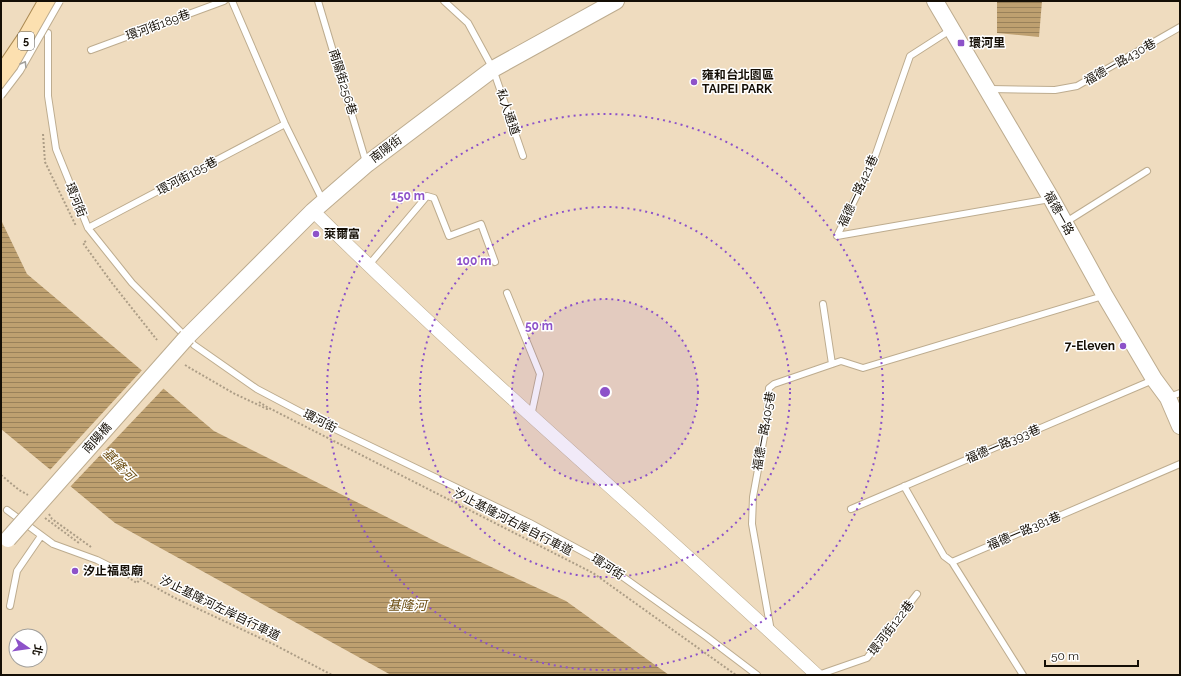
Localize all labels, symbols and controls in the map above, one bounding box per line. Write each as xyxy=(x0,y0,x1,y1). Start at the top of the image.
street label: 環河街189巷 xyxy=(124,7,192,43)
road number: 5 xyxy=(18,32,34,50)
place label: 環河里 xyxy=(969,36,1005,50)
street label: 福德一路430巷 xyxy=(1082,36,1158,88)
marker: 環河里 xyxy=(956,38,966,48)
street label: 南陽街256巷 xyxy=(326,47,360,117)
one-way arrow xyxy=(19,61,26,68)
place label: 雍和台北園區 TAIPEI PARK xyxy=(702,68,774,96)
marker: 雍和台北園區 TAIPEI PARK xyxy=(689,77,699,87)
street label: 私人通道 xyxy=(494,87,522,137)
street label: 南陽街 xyxy=(367,133,405,165)
street label: 福德一路421巷 xyxy=(835,153,881,229)
street label: 環河街185巷 xyxy=(154,154,220,198)
street label: 環河街 xyxy=(63,181,89,219)
text: 150 m xyxy=(391,189,425,203)
street label: 福德一路 xyxy=(1041,189,1077,237)
place label: 萊爾富 xyxy=(324,227,360,241)
marker: 萊爾富 xyxy=(311,229,321,239)
text: 100 m xyxy=(457,254,491,268)
text: 50 m xyxy=(525,319,553,333)
place label: 7-Eleven xyxy=(1065,339,1115,353)
marker: 7-Eleven xyxy=(1118,341,1128,351)
centre of rings xyxy=(598,385,612,399)
street label: 福德一路405巷 xyxy=(750,390,778,472)
street label: 環河街 xyxy=(301,407,339,435)
street label: 南陽橋 xyxy=(80,420,114,456)
street label: 福德一路393巷 xyxy=(964,422,1042,466)
water label: 基隆河 xyxy=(100,445,140,486)
street label: 汐止基隆河右岸自行車道 xyxy=(451,486,575,558)
street label: 福德一路381巷 xyxy=(985,509,1063,553)
street label: 環河街 xyxy=(589,551,627,583)
place label: 汐止福恩廟 xyxy=(83,564,143,578)
marker: 汐止福恩廟 xyxy=(70,566,80,576)
street label: 汐止基隆河左岸自行車道 xyxy=(158,573,282,643)
water label: 基隆河 xyxy=(387,598,429,613)
street label: 環河街122巷 xyxy=(865,598,917,658)
north arrow xyxy=(8,628,48,668)
scale bar xyxy=(1045,642,1138,668)
text: 北 xyxy=(30,643,45,657)
text: 50 m xyxy=(1051,649,1079,663)

